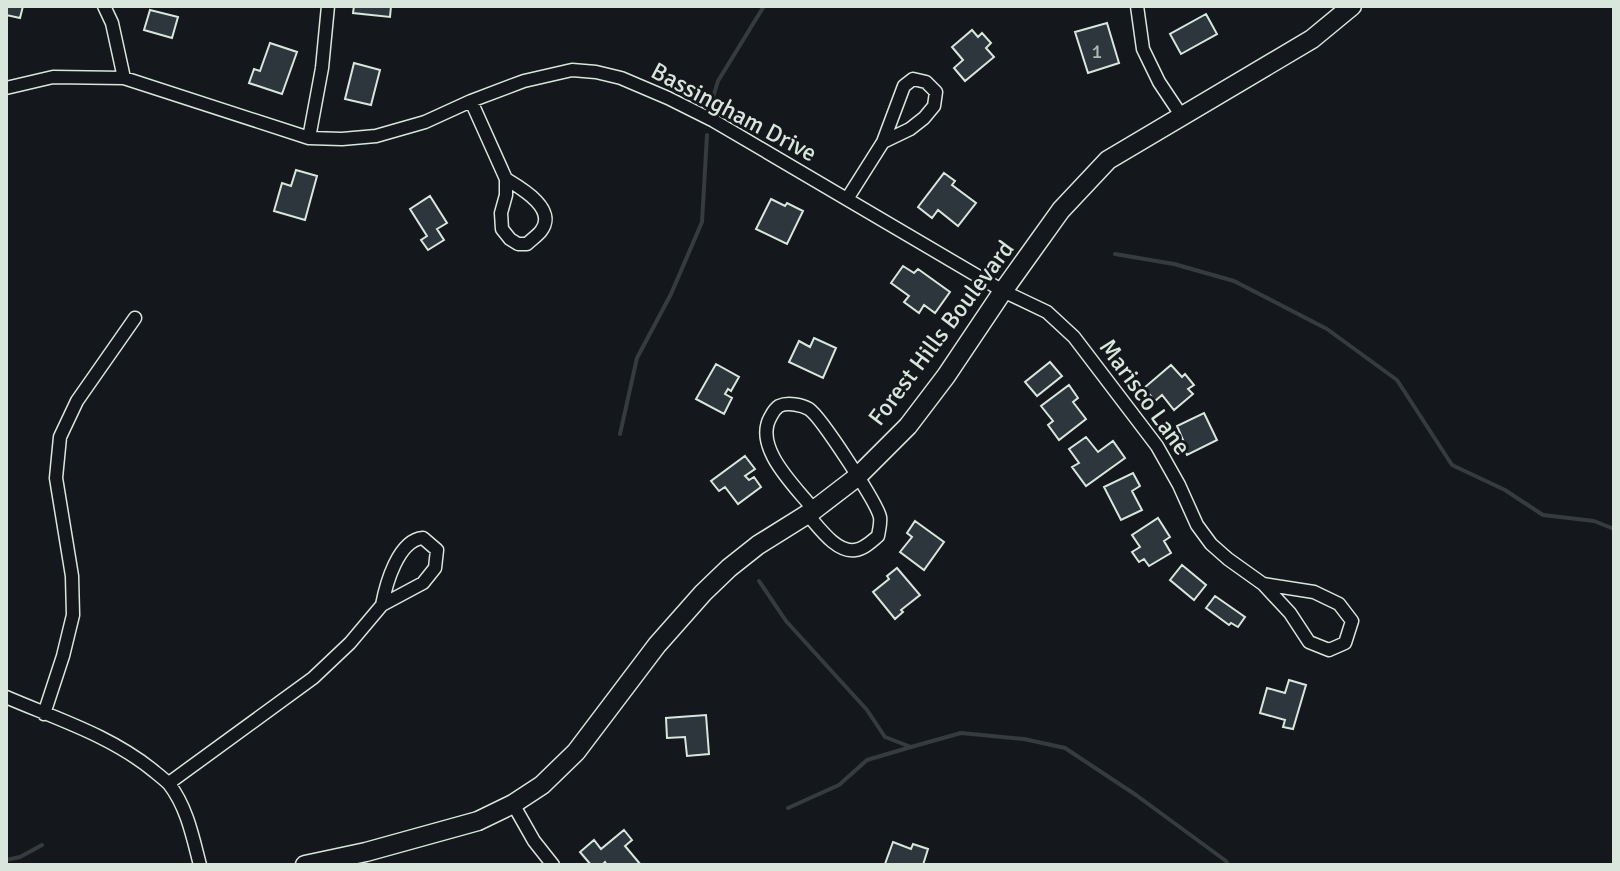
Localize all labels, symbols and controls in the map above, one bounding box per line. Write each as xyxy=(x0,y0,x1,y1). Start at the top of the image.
house number: 1 xyxy=(1092,39,1102,64)
street label: Bassingham Drive xyxy=(646,56,822,168)
street label: Forest Hills Boulevard xyxy=(862,234,1020,432)
street label: Marisco Lane xyxy=(1093,333,1197,461)

